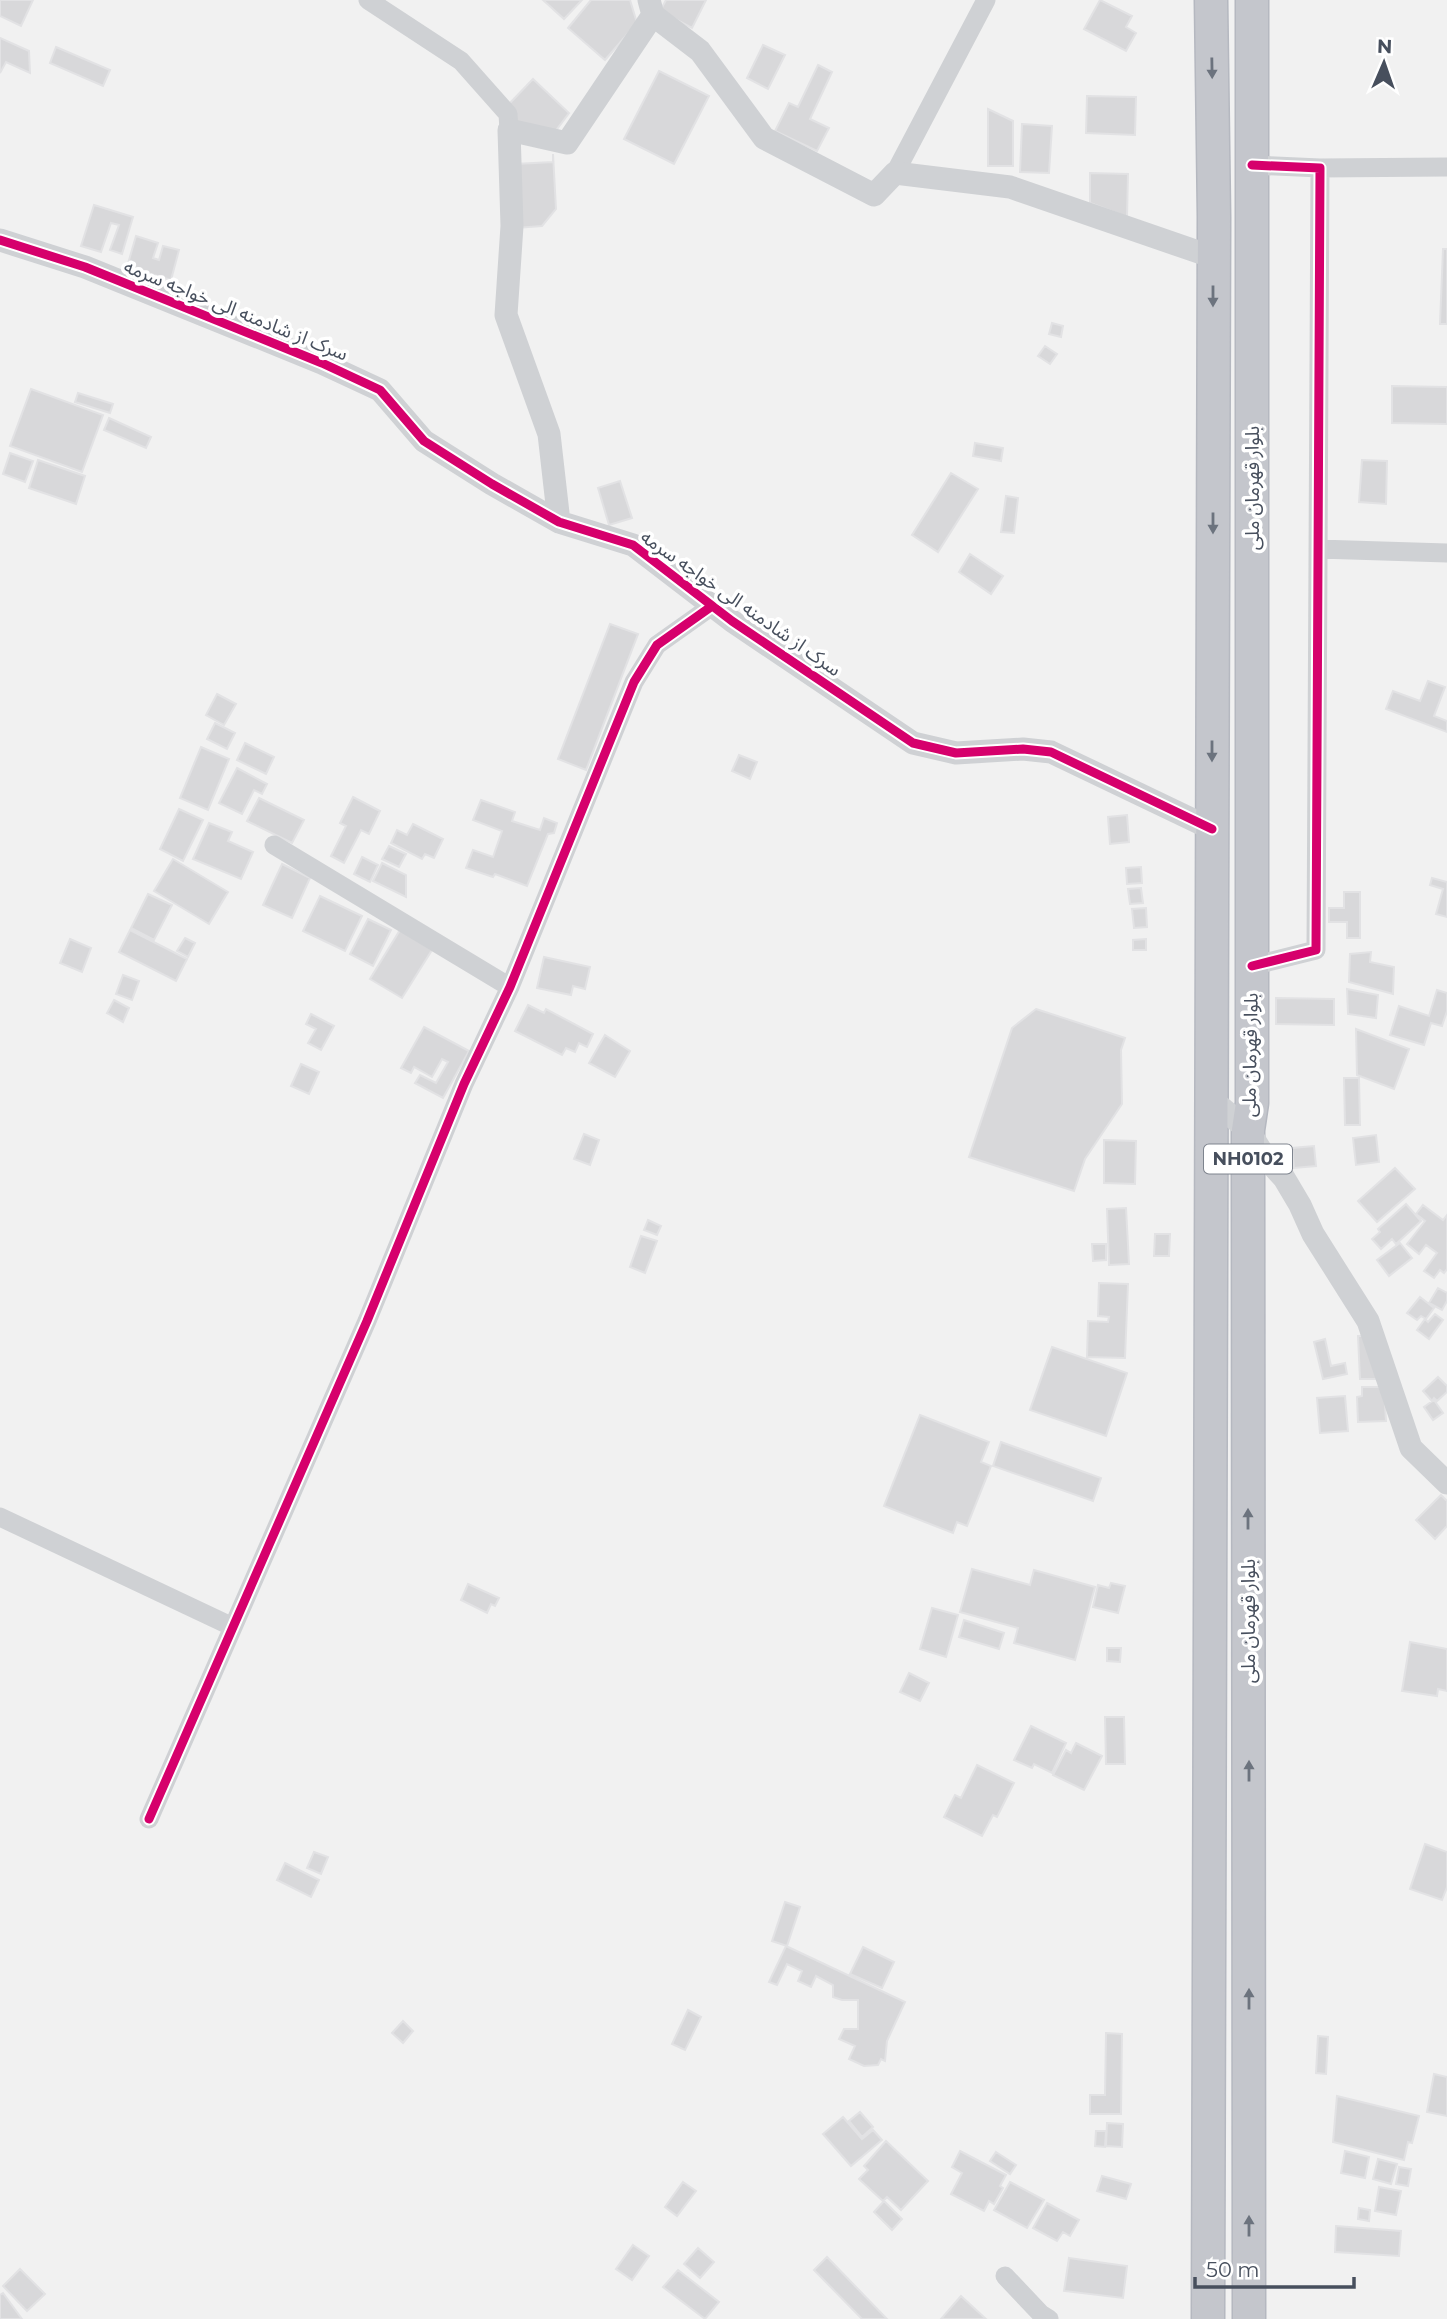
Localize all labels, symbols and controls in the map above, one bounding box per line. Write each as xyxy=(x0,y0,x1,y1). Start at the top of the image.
north arrow xyxy=(1349,28,1419,98)
text: N xyxy=(1376,35,1393,58)
one-way arrow xyxy=(1206,57,1218,79)
street label: سرک از شادمنه الی خواجه سرمه xyxy=(121,255,351,365)
one-way arrow xyxy=(1207,285,1219,307)
street label: بلوار قهرمان ملی xyxy=(1241,426,1264,550)
one-way arrow xyxy=(1207,512,1219,534)
street label: سرک از شادمنه الی خواجه سرمه xyxy=(636,525,846,681)
one-way arrow xyxy=(1206,740,1218,762)
street label: بلوار قهرمان ملی xyxy=(1237,993,1263,1117)
road number: NH0102 xyxy=(1204,1144,1292,1174)
one-way arrow xyxy=(1242,1508,1254,1530)
street label: بلوار قهرمان ملی xyxy=(1237,1559,1260,1683)
one-way arrow xyxy=(1243,1760,1255,1782)
one-way arrow xyxy=(1243,1988,1255,2010)
one-way arrow xyxy=(1243,2215,1255,2237)
scale bar xyxy=(1195,2246,1354,2290)
text: 50 m xyxy=(1206,2257,1260,2282)

